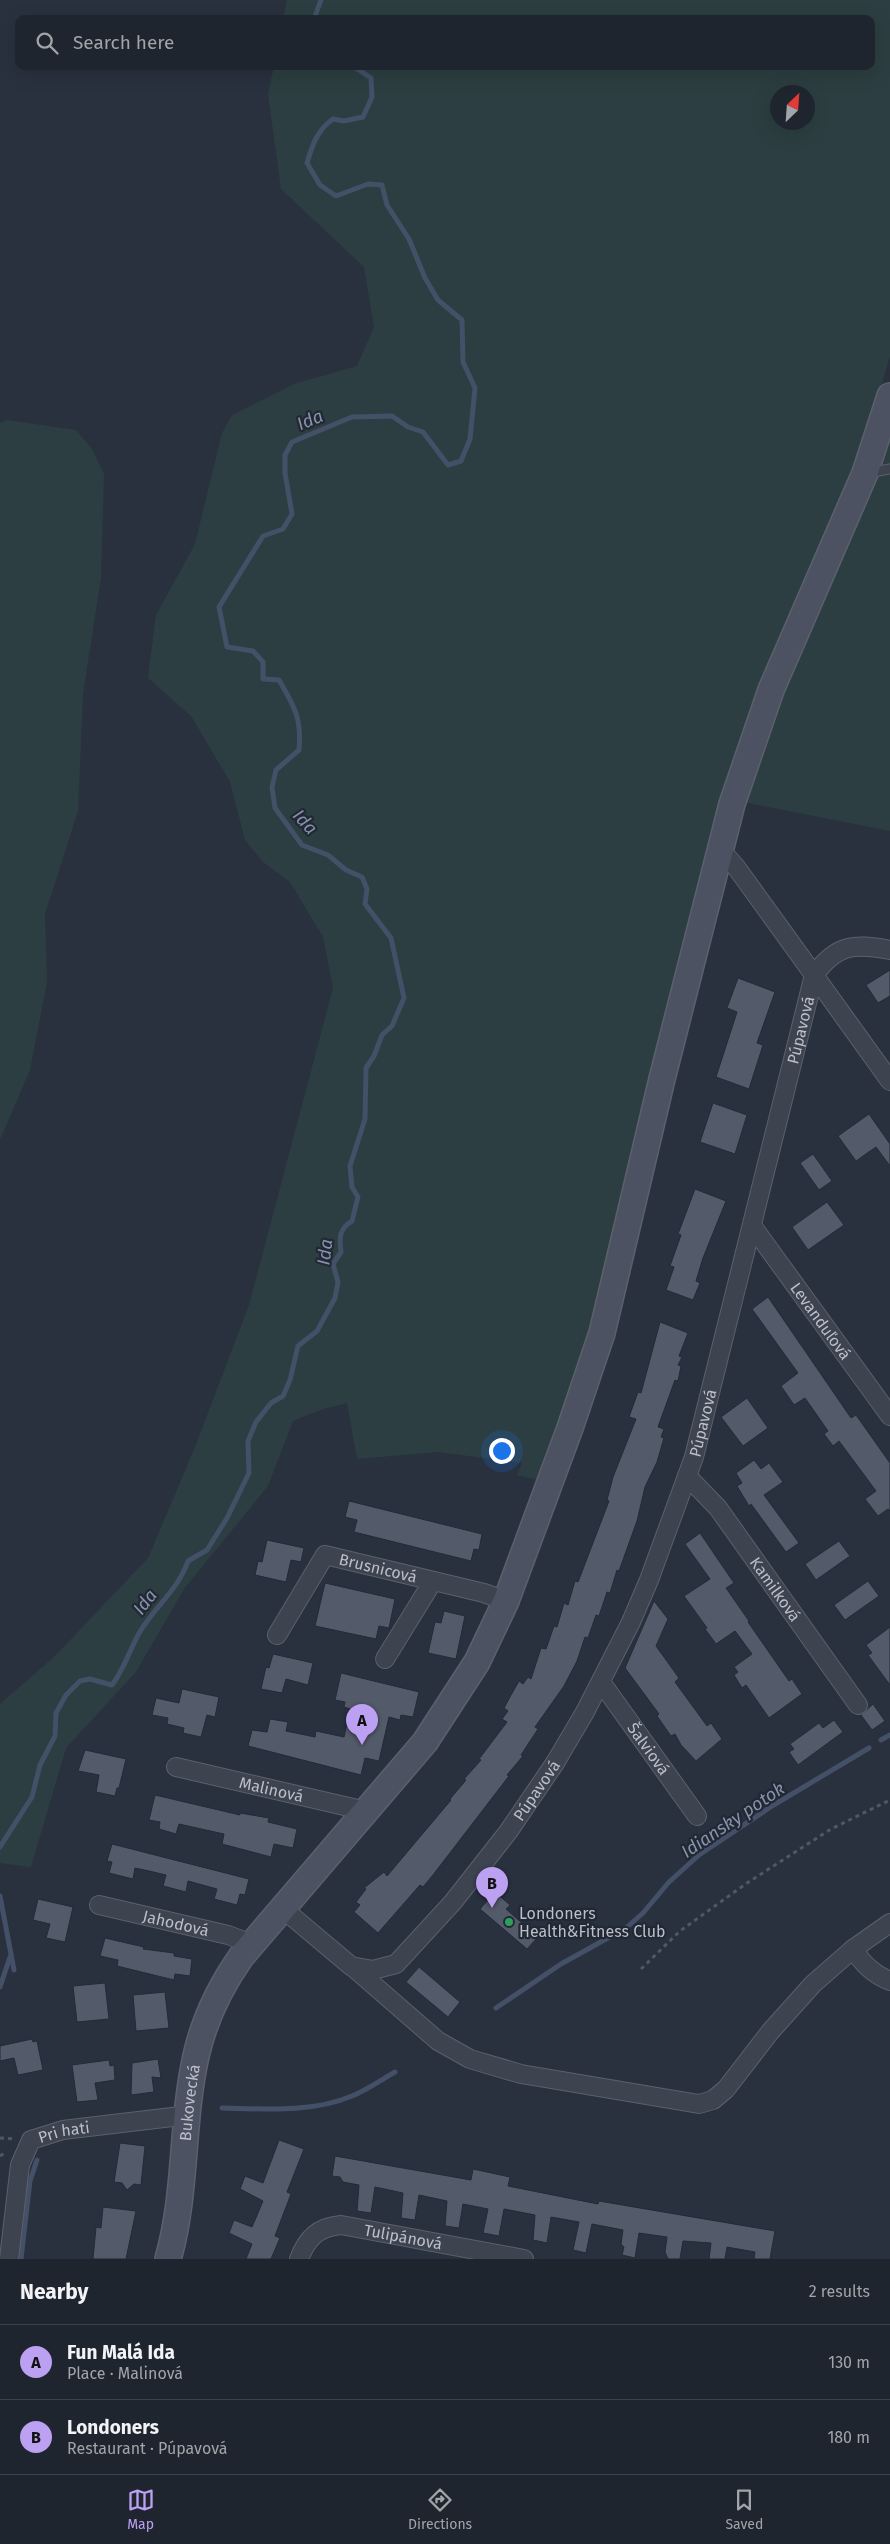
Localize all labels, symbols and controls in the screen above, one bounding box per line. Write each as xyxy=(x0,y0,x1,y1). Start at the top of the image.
search box xyxy=(15,15,875,70)
icon: search xyxy=(33,29,61,57)
text: Search here xyxy=(73,31,174,54)
north arrow xyxy=(770,85,815,130)
water label: Ida xyxy=(294,405,326,435)
water label: Ida xyxy=(288,805,322,839)
street label: Púpavová xyxy=(783,994,818,1066)
water label: Ida xyxy=(312,1238,338,1266)
street label: Levanduľová xyxy=(786,1279,855,1364)
street label: Púpavová xyxy=(685,1387,721,1459)
your location xyxy=(489,1438,515,1464)
street label: Brusnicová xyxy=(337,1550,419,1587)
street label: Kamilková xyxy=(746,1553,805,1625)
water label: Ida xyxy=(128,1585,162,1619)
pin: A xyxy=(346,1704,378,1745)
street label: Šalviová xyxy=(623,1719,673,1779)
street label: Púpavová xyxy=(509,1757,564,1825)
street label: Malinová xyxy=(237,1773,305,1806)
water label: Idiansky potok xyxy=(677,1777,789,1863)
pin: B xyxy=(476,1867,508,1908)
place label: Londoners Health&Fitness Club xyxy=(519,1904,666,1941)
street label: Jahodová xyxy=(141,1906,211,1940)
marker: Londoners Health&Fitness Club xyxy=(503,1916,515,1928)
street label: Bukovecká xyxy=(176,2063,204,2142)
street label: Pri hati xyxy=(36,2118,91,2147)
street label: Tulipánová xyxy=(362,2220,444,2254)
text: Nearby xyxy=(20,2279,88,2305)
text: 2 results xyxy=(809,2282,870,2301)
text: Fun Malá Ida xyxy=(67,2341,175,2364)
text: A xyxy=(31,2353,41,2372)
text: 130 m xyxy=(828,2353,870,2372)
text: Place · Malinová xyxy=(67,2364,183,2383)
text: Londoners xyxy=(67,2416,159,2439)
text: B xyxy=(31,2428,41,2447)
text: 180 m xyxy=(827,2428,870,2447)
text: Restaurant · Púpavová xyxy=(67,2439,228,2458)
tab: Map xyxy=(127,2486,155,2533)
tab: Directions xyxy=(408,2486,472,2533)
tab: Saved xyxy=(725,2486,763,2533)

